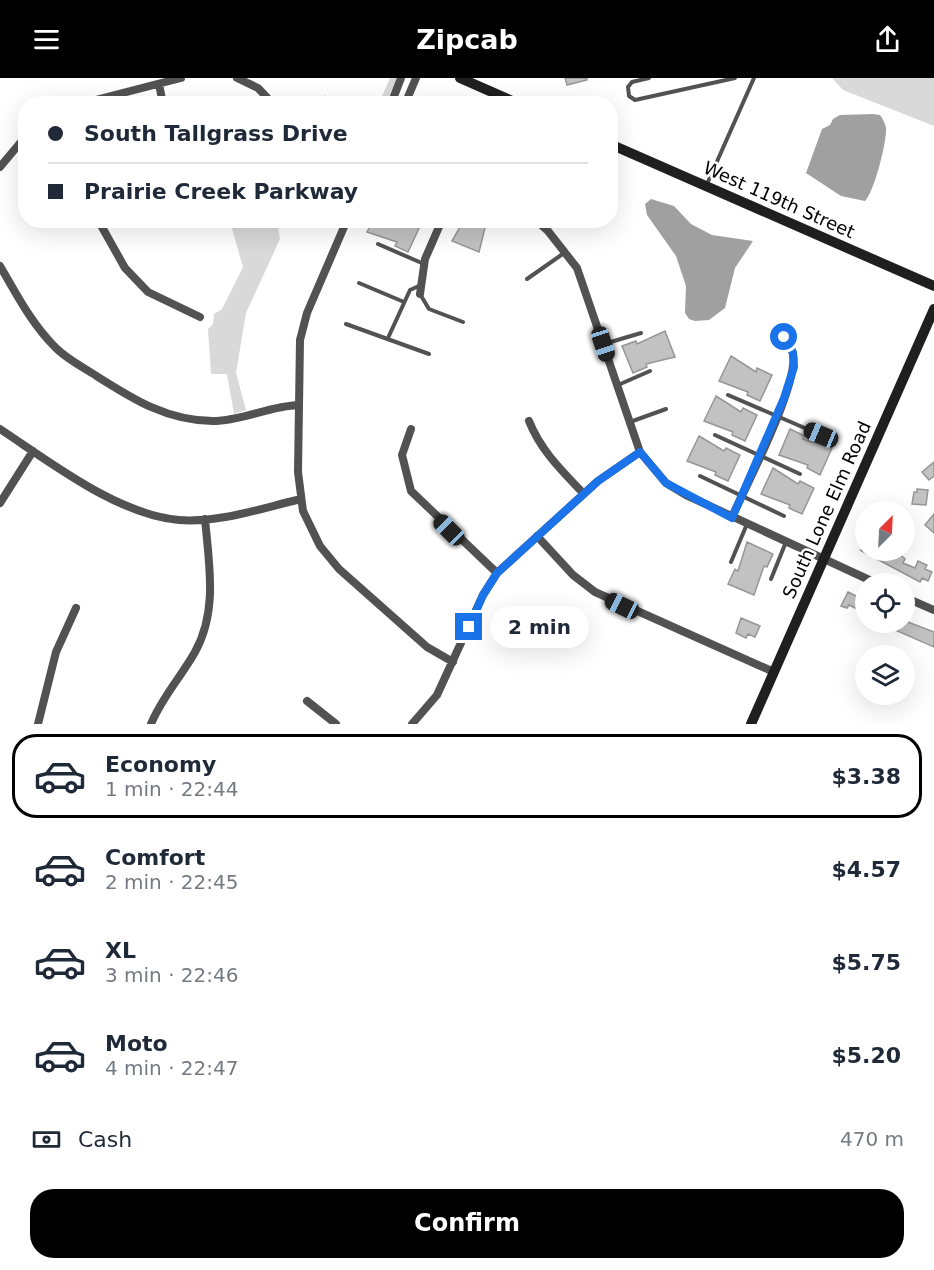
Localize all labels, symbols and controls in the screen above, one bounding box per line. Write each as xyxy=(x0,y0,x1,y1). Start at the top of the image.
icon: menu xyxy=(30,23,63,56)
icon: share xyxy=(871,23,904,56)
text: Zipcab xyxy=(416,24,518,55)
text: South Tallgrass Drive xyxy=(84,121,348,146)
street label: West 119th Street xyxy=(700,157,858,242)
text: Prairie Creek Parkway xyxy=(84,179,358,204)
route start xyxy=(770,323,797,350)
car xyxy=(589,324,617,364)
street label: South Lone Elm Road xyxy=(778,418,875,602)
car xyxy=(801,420,841,450)
north arrow xyxy=(855,501,915,561)
map controls xyxy=(855,501,915,705)
car xyxy=(430,511,468,549)
button: locate xyxy=(855,573,915,633)
car xyxy=(602,590,642,622)
callout: 2 min xyxy=(490,606,589,648)
route end xyxy=(455,613,482,640)
text: 2 min xyxy=(508,615,571,639)
button: layers xyxy=(855,645,915,705)
icon: car xyxy=(33,749,87,803)
text: Economy xyxy=(105,752,216,777)
text: $3.38 xyxy=(831,764,901,789)
text: 1 min · 22:44 xyxy=(105,777,239,801)
icon: car xyxy=(33,842,87,896)
text: Comfort xyxy=(105,845,205,870)
text: $4.57 xyxy=(831,857,901,882)
text: 2 min · 22:45 xyxy=(105,870,239,894)
icon: car xyxy=(33,935,87,989)
text: XL xyxy=(105,938,136,963)
text: $5.75 xyxy=(831,950,901,975)
text: 3 min · 22:46 xyxy=(105,963,239,987)
icon: car xyxy=(33,1028,87,1082)
text: Moto xyxy=(105,1031,168,1056)
text: $5.20 xyxy=(831,1043,901,1068)
text: 4 min · 22:47 xyxy=(105,1056,239,1080)
icon: cash xyxy=(30,1123,63,1156)
text: Cash xyxy=(78,1127,132,1152)
text: 470 m xyxy=(840,1127,904,1151)
button: Confirm xyxy=(30,1189,904,1258)

